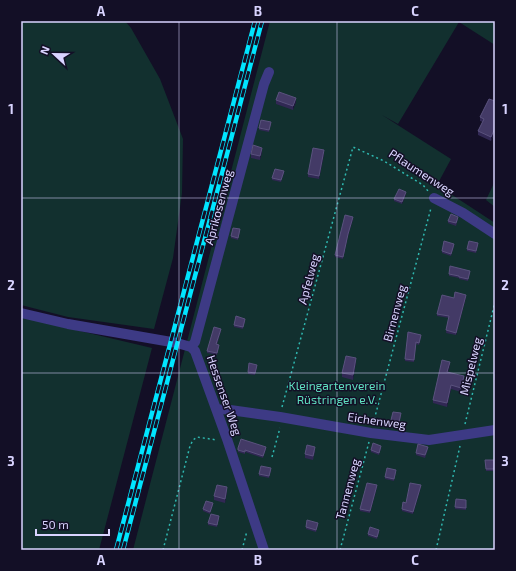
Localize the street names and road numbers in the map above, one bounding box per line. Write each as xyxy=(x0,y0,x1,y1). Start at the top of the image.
street label: Pflaumenweg xyxy=(387,146,458,199)
street label: Aprikosenweg xyxy=(201,167,235,246)
street label: Apfelweg xyxy=(295,252,322,306)
street label: Birnenweg xyxy=(380,283,408,343)
street label: Mispelweg xyxy=(456,335,484,397)
street label: Hessenser Weg xyxy=(205,353,245,437)
street label: Eichenweg xyxy=(347,409,407,431)
street label: Tannenweg xyxy=(332,457,362,521)

